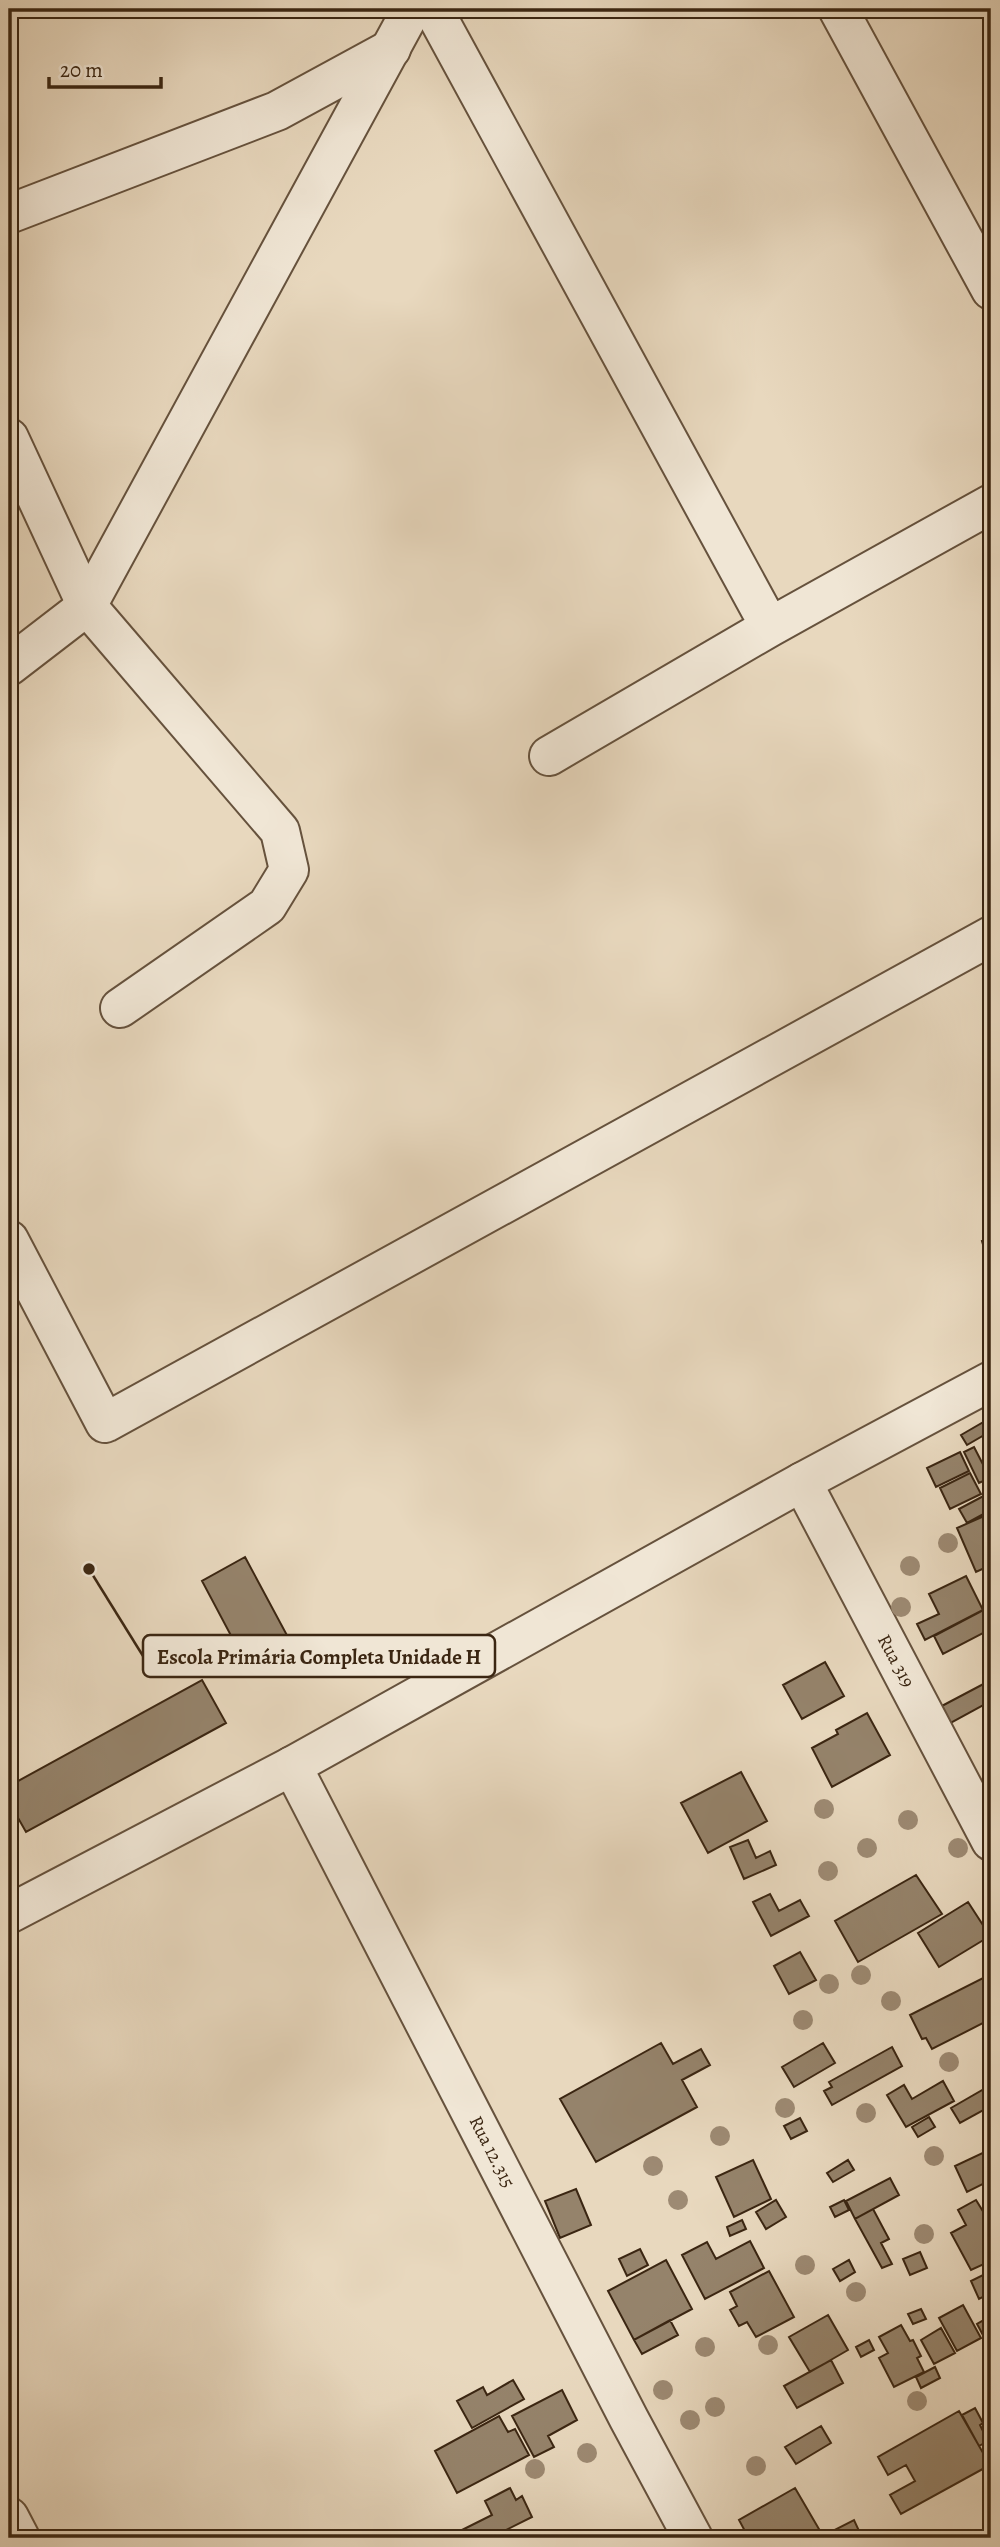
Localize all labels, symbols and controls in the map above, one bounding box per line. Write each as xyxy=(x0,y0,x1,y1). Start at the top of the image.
scale bar xyxy=(49,46,161,90)
text: 20 m xyxy=(60,56,103,84)
street label: Rua 319 xyxy=(871,1630,921,1692)
callout: Escola Primária Completa Unidade H xyxy=(143,1635,495,1677)
text: Escola Primária Completa Unidade H xyxy=(157,1643,481,1671)
street label: Rua 12.315 xyxy=(463,2111,521,2193)

